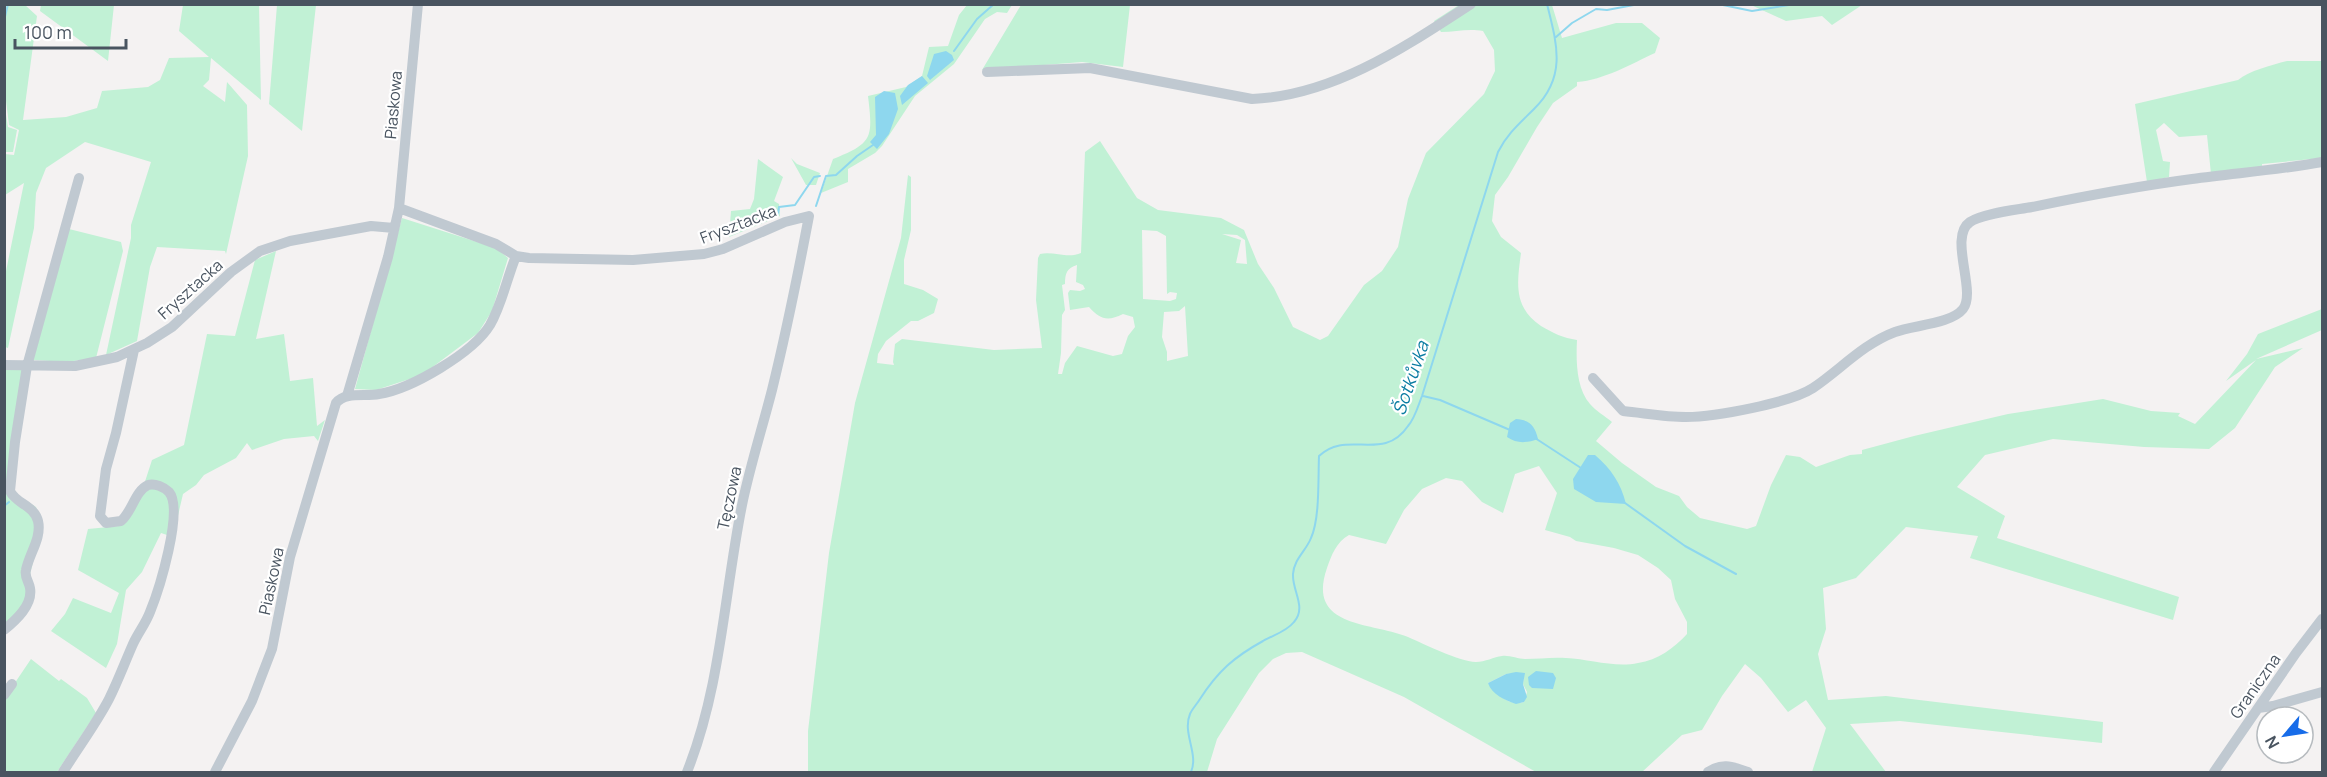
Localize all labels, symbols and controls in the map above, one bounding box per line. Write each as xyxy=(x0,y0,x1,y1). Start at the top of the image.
scale bar xyxy=(15,12,126,50)
text: 100 m xyxy=(24,20,72,44)
street label: Piaskowa xyxy=(379,70,407,140)
street label: Frysztacka xyxy=(697,199,779,249)
street label: Frysztacka xyxy=(153,254,227,324)
water label: Šotkůvka xyxy=(1386,337,1434,418)
street label: Tęczowa xyxy=(712,464,746,532)
street label: Piaskowa xyxy=(253,545,289,617)
street label: Graniczna xyxy=(2225,649,2285,723)
north arrow xyxy=(2255,705,2315,765)
text: N xyxy=(2259,732,2284,753)

